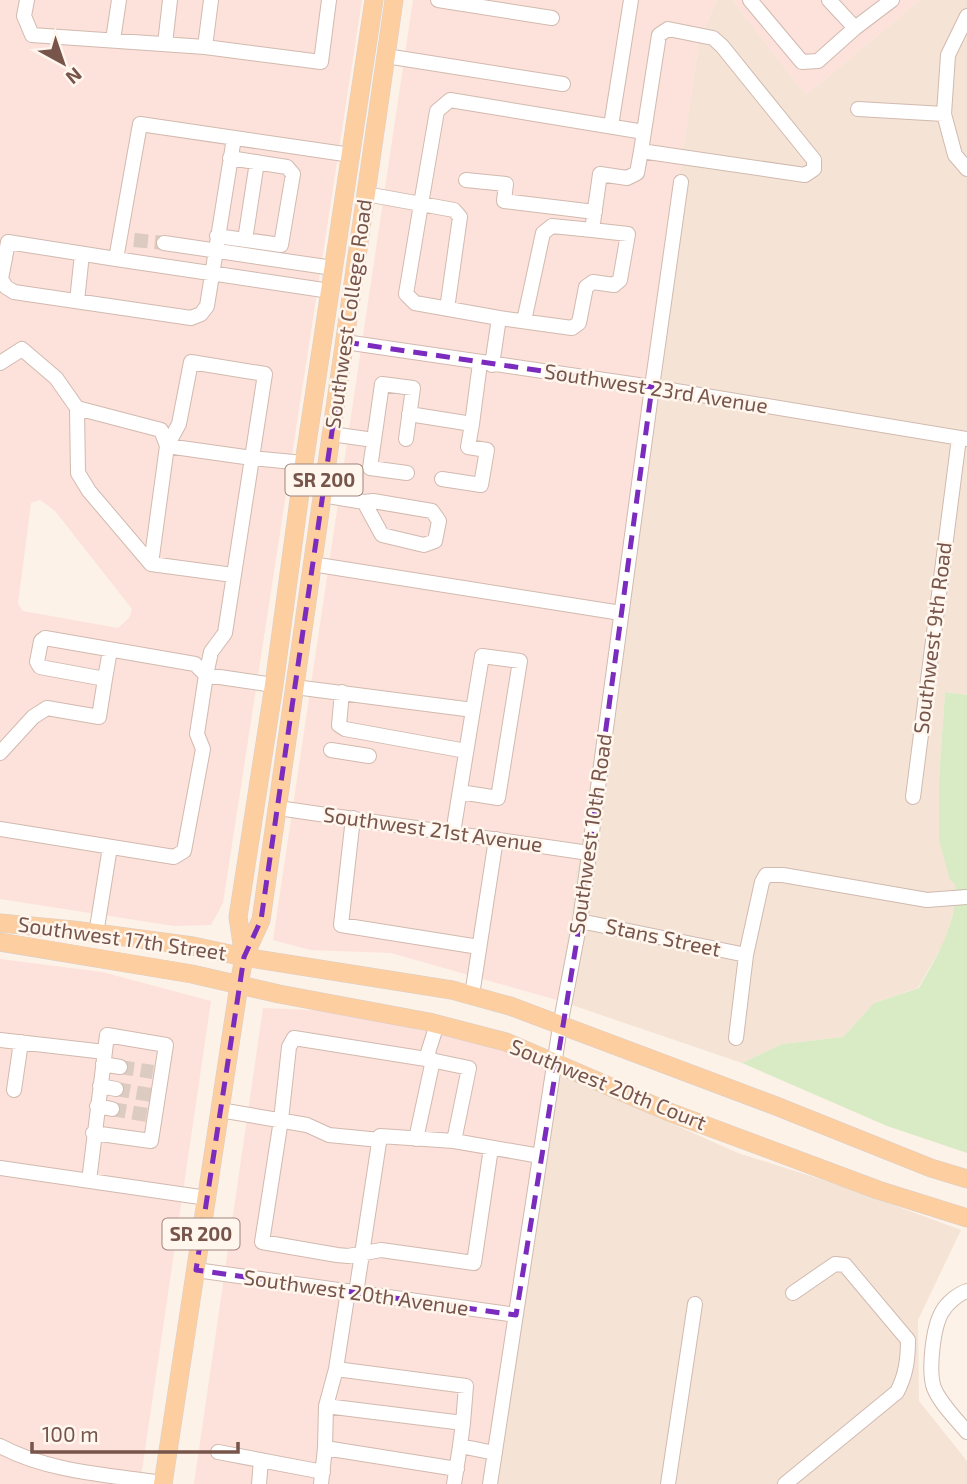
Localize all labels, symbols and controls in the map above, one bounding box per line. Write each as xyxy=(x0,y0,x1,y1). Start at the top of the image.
north arrow xyxy=(28,28,98,98)
text: N xyxy=(62,63,87,90)
street label: Southwest College Road xyxy=(319,197,376,430)
street label: Southwest 23rd Avenue xyxy=(543,357,770,418)
road number: SR 200 xyxy=(286,464,362,495)
street label: Southwest 9th Road xyxy=(907,541,956,735)
street label: Southwest 10th Road xyxy=(563,732,616,936)
street label: Southwest 21st Avenue xyxy=(322,801,544,856)
street label: Southwest 17th Street xyxy=(16,911,228,965)
street label: Stans Street xyxy=(603,912,723,961)
street label: Southwest 20th Court xyxy=(507,1033,710,1134)
road number: SR 200 xyxy=(162,1218,240,1250)
street label: Southwest 20th Avenue xyxy=(242,1263,470,1320)
scale bar xyxy=(32,1410,238,1454)
text: 100 m xyxy=(42,1421,99,1446)

